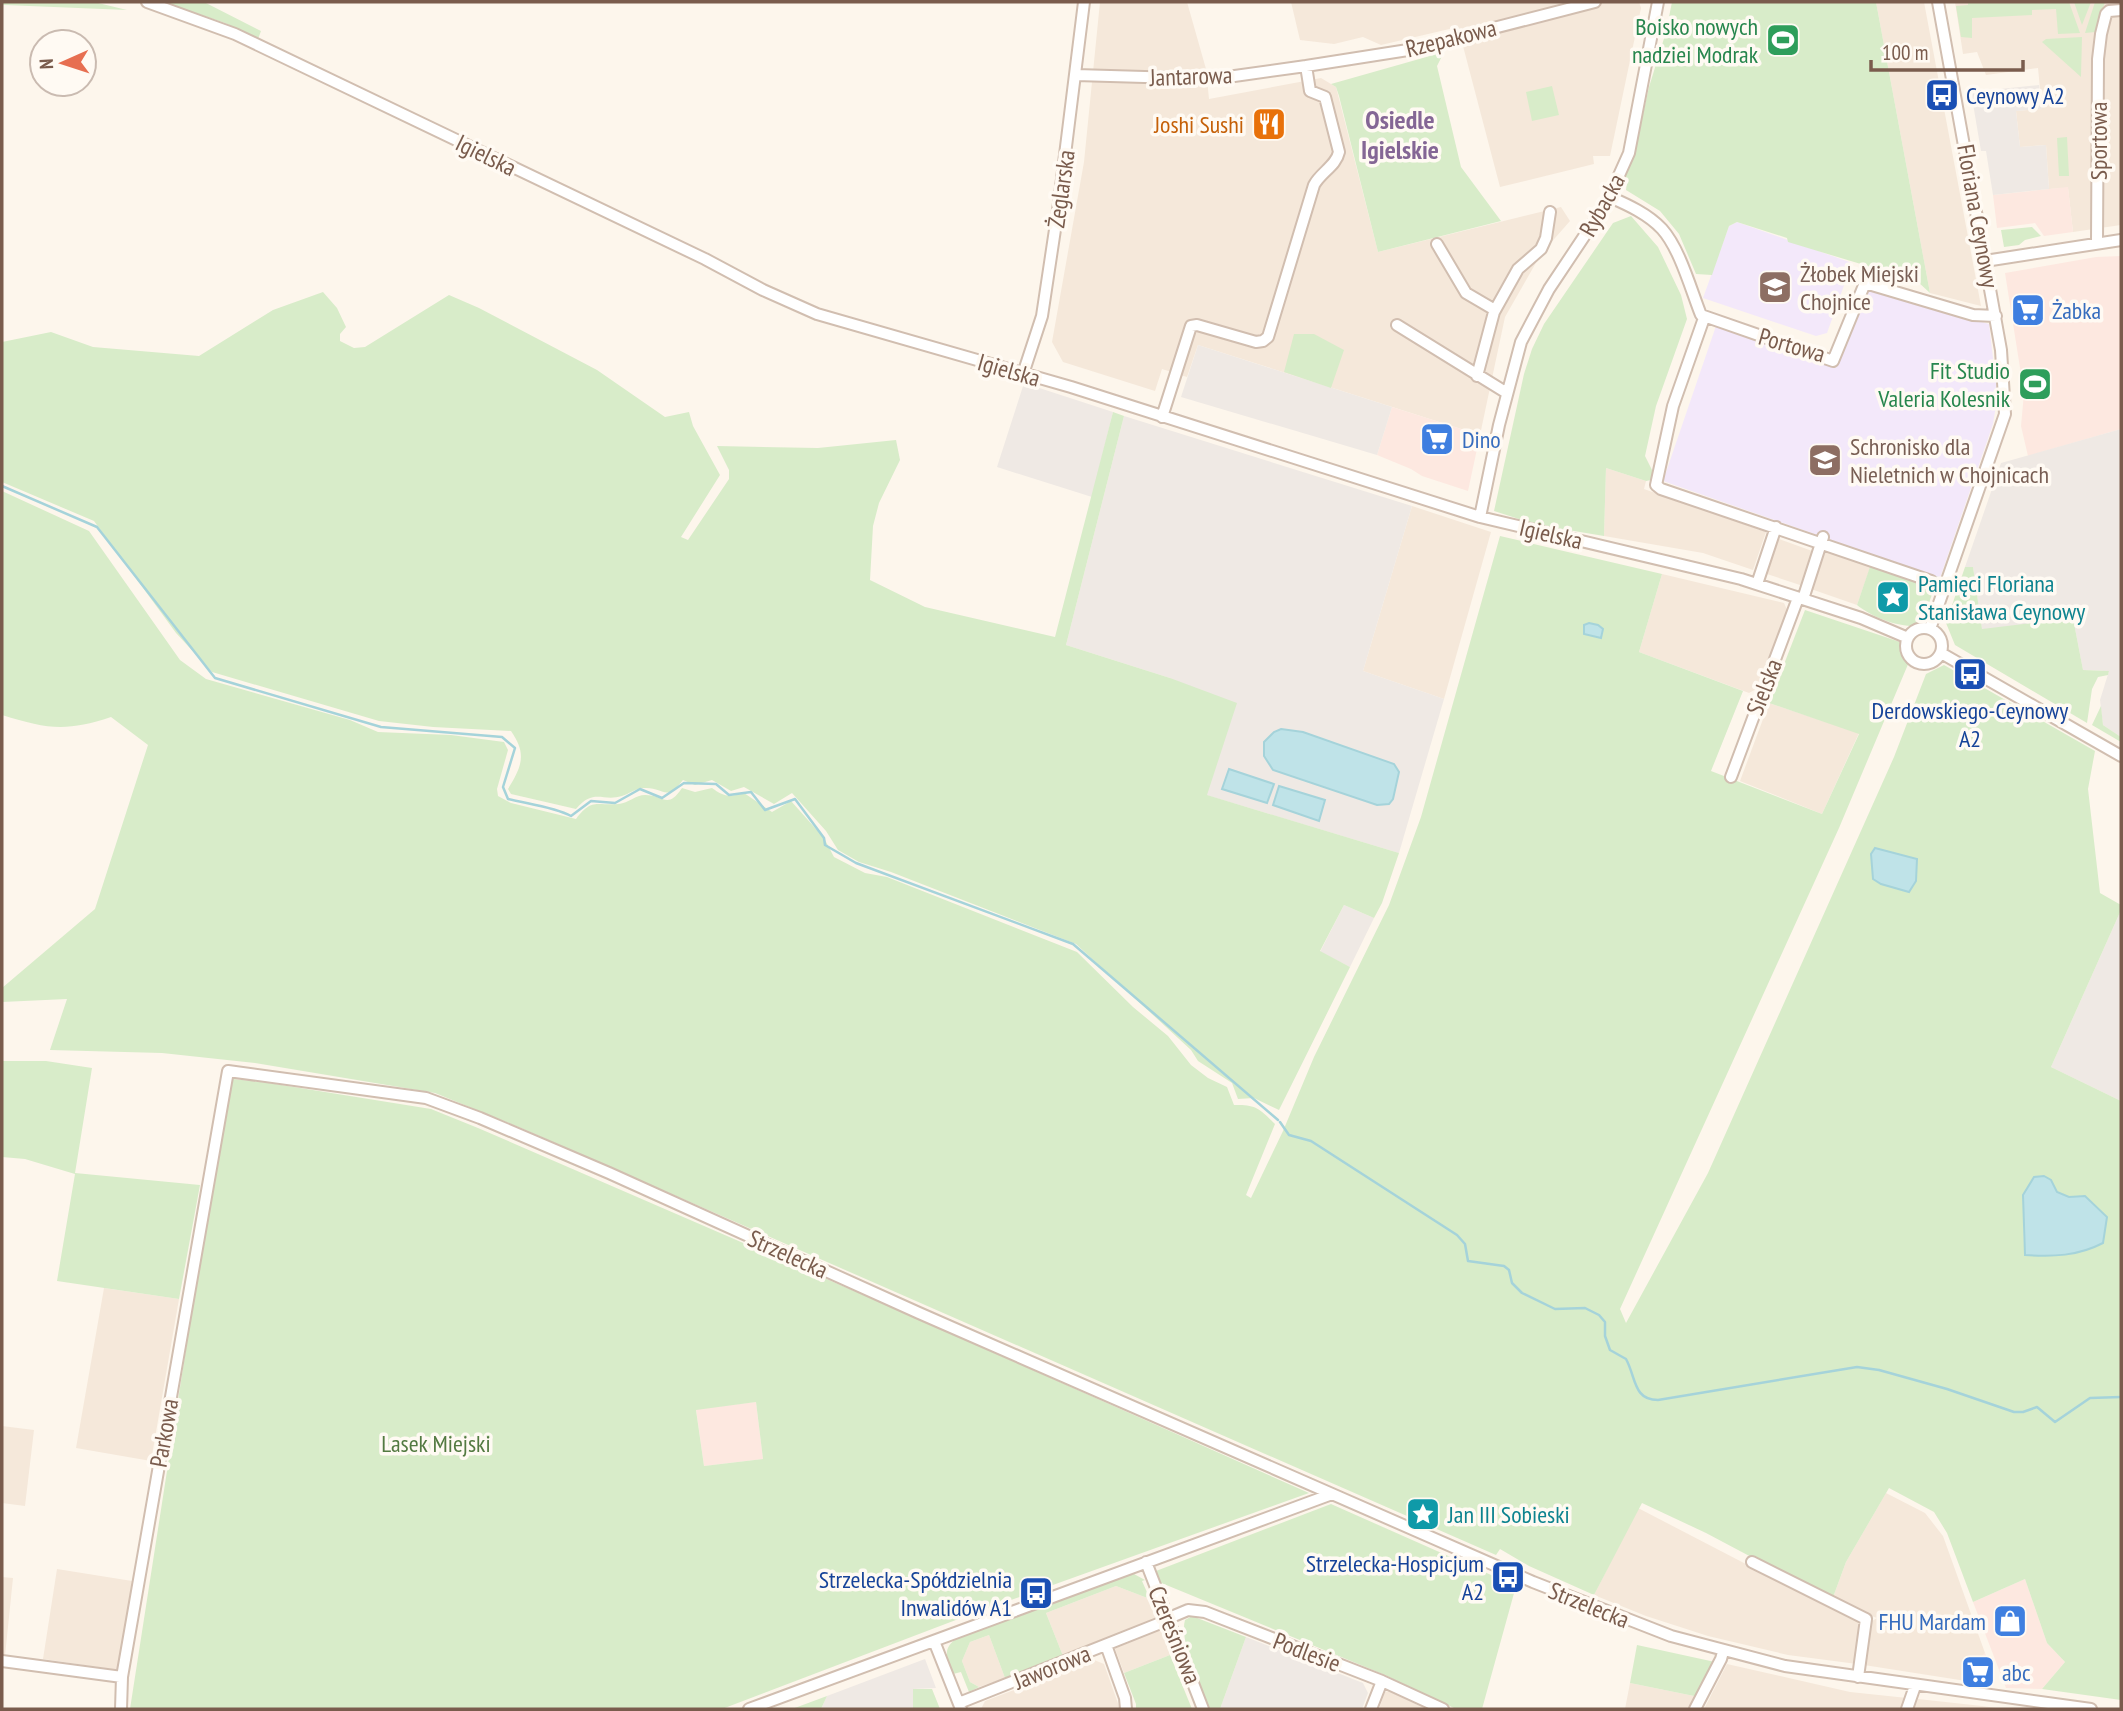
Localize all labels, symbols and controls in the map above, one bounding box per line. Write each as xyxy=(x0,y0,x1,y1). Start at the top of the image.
place label: Boisko nowych nadziei Modrak xyxy=(1632,11,1759,70)
street label: Rzepakowa xyxy=(1402,12,1500,64)
sports icon: Boisko nowych nadziei Modrak xyxy=(1764,21,1802,59)
north arrow xyxy=(28,28,98,98)
scale bar xyxy=(1871,28,2023,72)
text: 100 m xyxy=(1882,39,1928,66)
text: N xyxy=(34,58,58,70)
street label: Jantarowa xyxy=(1148,59,1233,93)
bus stop icon: Ceynowy A2 xyxy=(1923,76,1961,114)
place label: Ceynowy A2 xyxy=(1966,80,2065,111)
street label: Sportowa xyxy=(2083,102,2114,180)
district label: Osiedle Igielskie xyxy=(1361,103,1439,166)
restaurant icon: Joshi Sushi xyxy=(1250,105,1288,143)
place label: Joshi Sushi xyxy=(1153,109,1244,140)
street label: Igielska xyxy=(451,127,521,183)
street label: Floriana Ceynowy xyxy=(1950,142,2006,290)
street label: Żeglarska xyxy=(1040,148,1082,230)
street label: Rybacka xyxy=(1572,168,1632,242)
place label: Żłobek Miejski Chojnice xyxy=(1800,258,1919,317)
school or university icon: Żłobek Miejski Chojnice xyxy=(1756,268,1794,306)
supermarket icon: Żabka xyxy=(2009,291,2047,329)
place label: Żabka xyxy=(2052,295,2101,326)
street label: Portowa xyxy=(1755,321,1829,369)
street label: Igielska xyxy=(974,346,1044,394)
place label: Fit Studio Valeria Kolesnik xyxy=(1877,355,2011,414)
sports icon: Fit Studio Valeria Kolesnik xyxy=(2016,365,2054,403)
supermarket icon: Dino xyxy=(1418,420,1456,458)
place label: Dino xyxy=(1462,424,1501,455)
place label: Schronisko dla Nieletnich w Chojnicach xyxy=(1850,431,2049,490)
school or university icon: Schronisko dla Nieletnich w Chojnicach xyxy=(1806,441,1844,479)
street label: Igielska xyxy=(1516,512,1586,556)
place label: Pamięci Floriana Stanisława Ceynowy xyxy=(1918,568,2085,627)
place icon: Pamięci Floriana Stanisława Ceynowy xyxy=(1874,578,1912,616)
street label: Sielska xyxy=(1739,654,1789,720)
bus stop icon: Derdowskiego-Ceynowy A2 xyxy=(1951,655,1989,693)
place label: Derdowskiego-Ceynowy A2 xyxy=(1872,695,2068,754)
street label: Strzelecka xyxy=(743,1223,833,1285)
street label: Parkowa xyxy=(143,1396,185,1470)
park label: Lasek Miejski xyxy=(381,1428,491,1459)
place icon: Jan III Sobieski xyxy=(1404,1495,1442,1533)
place label: Jan III Sobieski xyxy=(1447,1499,1570,1530)
place label: Strzelecka-Hospicjum A2 xyxy=(1306,1548,1484,1607)
bus stop icon: Strzelecka-Hospicjum A2 xyxy=(1489,1558,1527,1596)
place label: Strzelecka-Spółdzielnia Inwalidów A1 xyxy=(819,1564,1012,1623)
bus stop icon: Strzelecka-Spółdzielnia Inwalidów A1 xyxy=(1017,1574,1055,1612)
street label: Strzelecka xyxy=(1544,1575,1634,1635)
street label: Czereśniowa xyxy=(1141,1581,1209,1689)
shop icon: FHU Mardam xyxy=(1991,1602,2029,1640)
place label: FHU Mardam xyxy=(1879,1606,1986,1637)
street label: Podlesie xyxy=(1269,1625,1345,1679)
street label: Jaworowa xyxy=(1008,1638,1095,1697)
supermarket icon: abc xyxy=(1959,1653,1997,1691)
place label: abc xyxy=(2002,1657,2031,1688)

